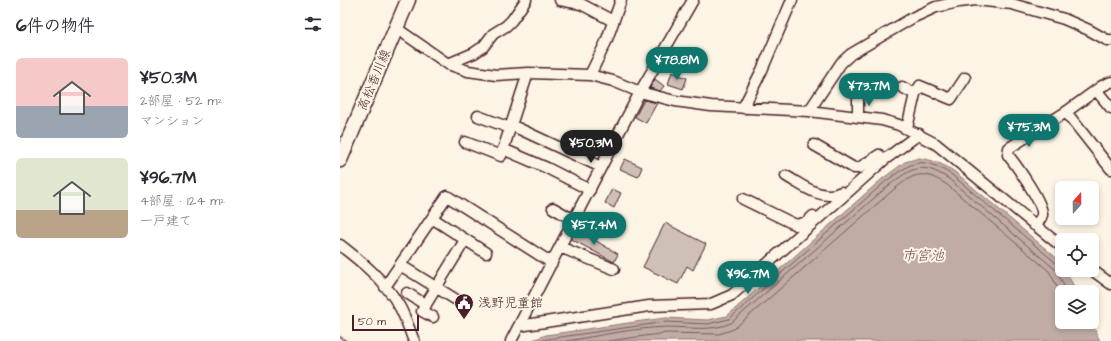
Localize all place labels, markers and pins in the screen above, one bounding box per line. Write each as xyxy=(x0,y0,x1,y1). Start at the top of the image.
pin: ¥78.8M xyxy=(644,47,710,81)
pin: ¥73.7M xyxy=(836,73,902,107)
pin: ¥75.3M xyxy=(996,114,1062,148)
pin: ¥50.3M xyxy=(558,130,624,164)
pin: ¥57.4M xyxy=(561,212,627,246)
pin: ¥96.7M xyxy=(715,261,781,295)
public building icon: 浅野児童館 xyxy=(453,292,475,320)
place label: 浅野児童館 xyxy=(478,294,543,312)

